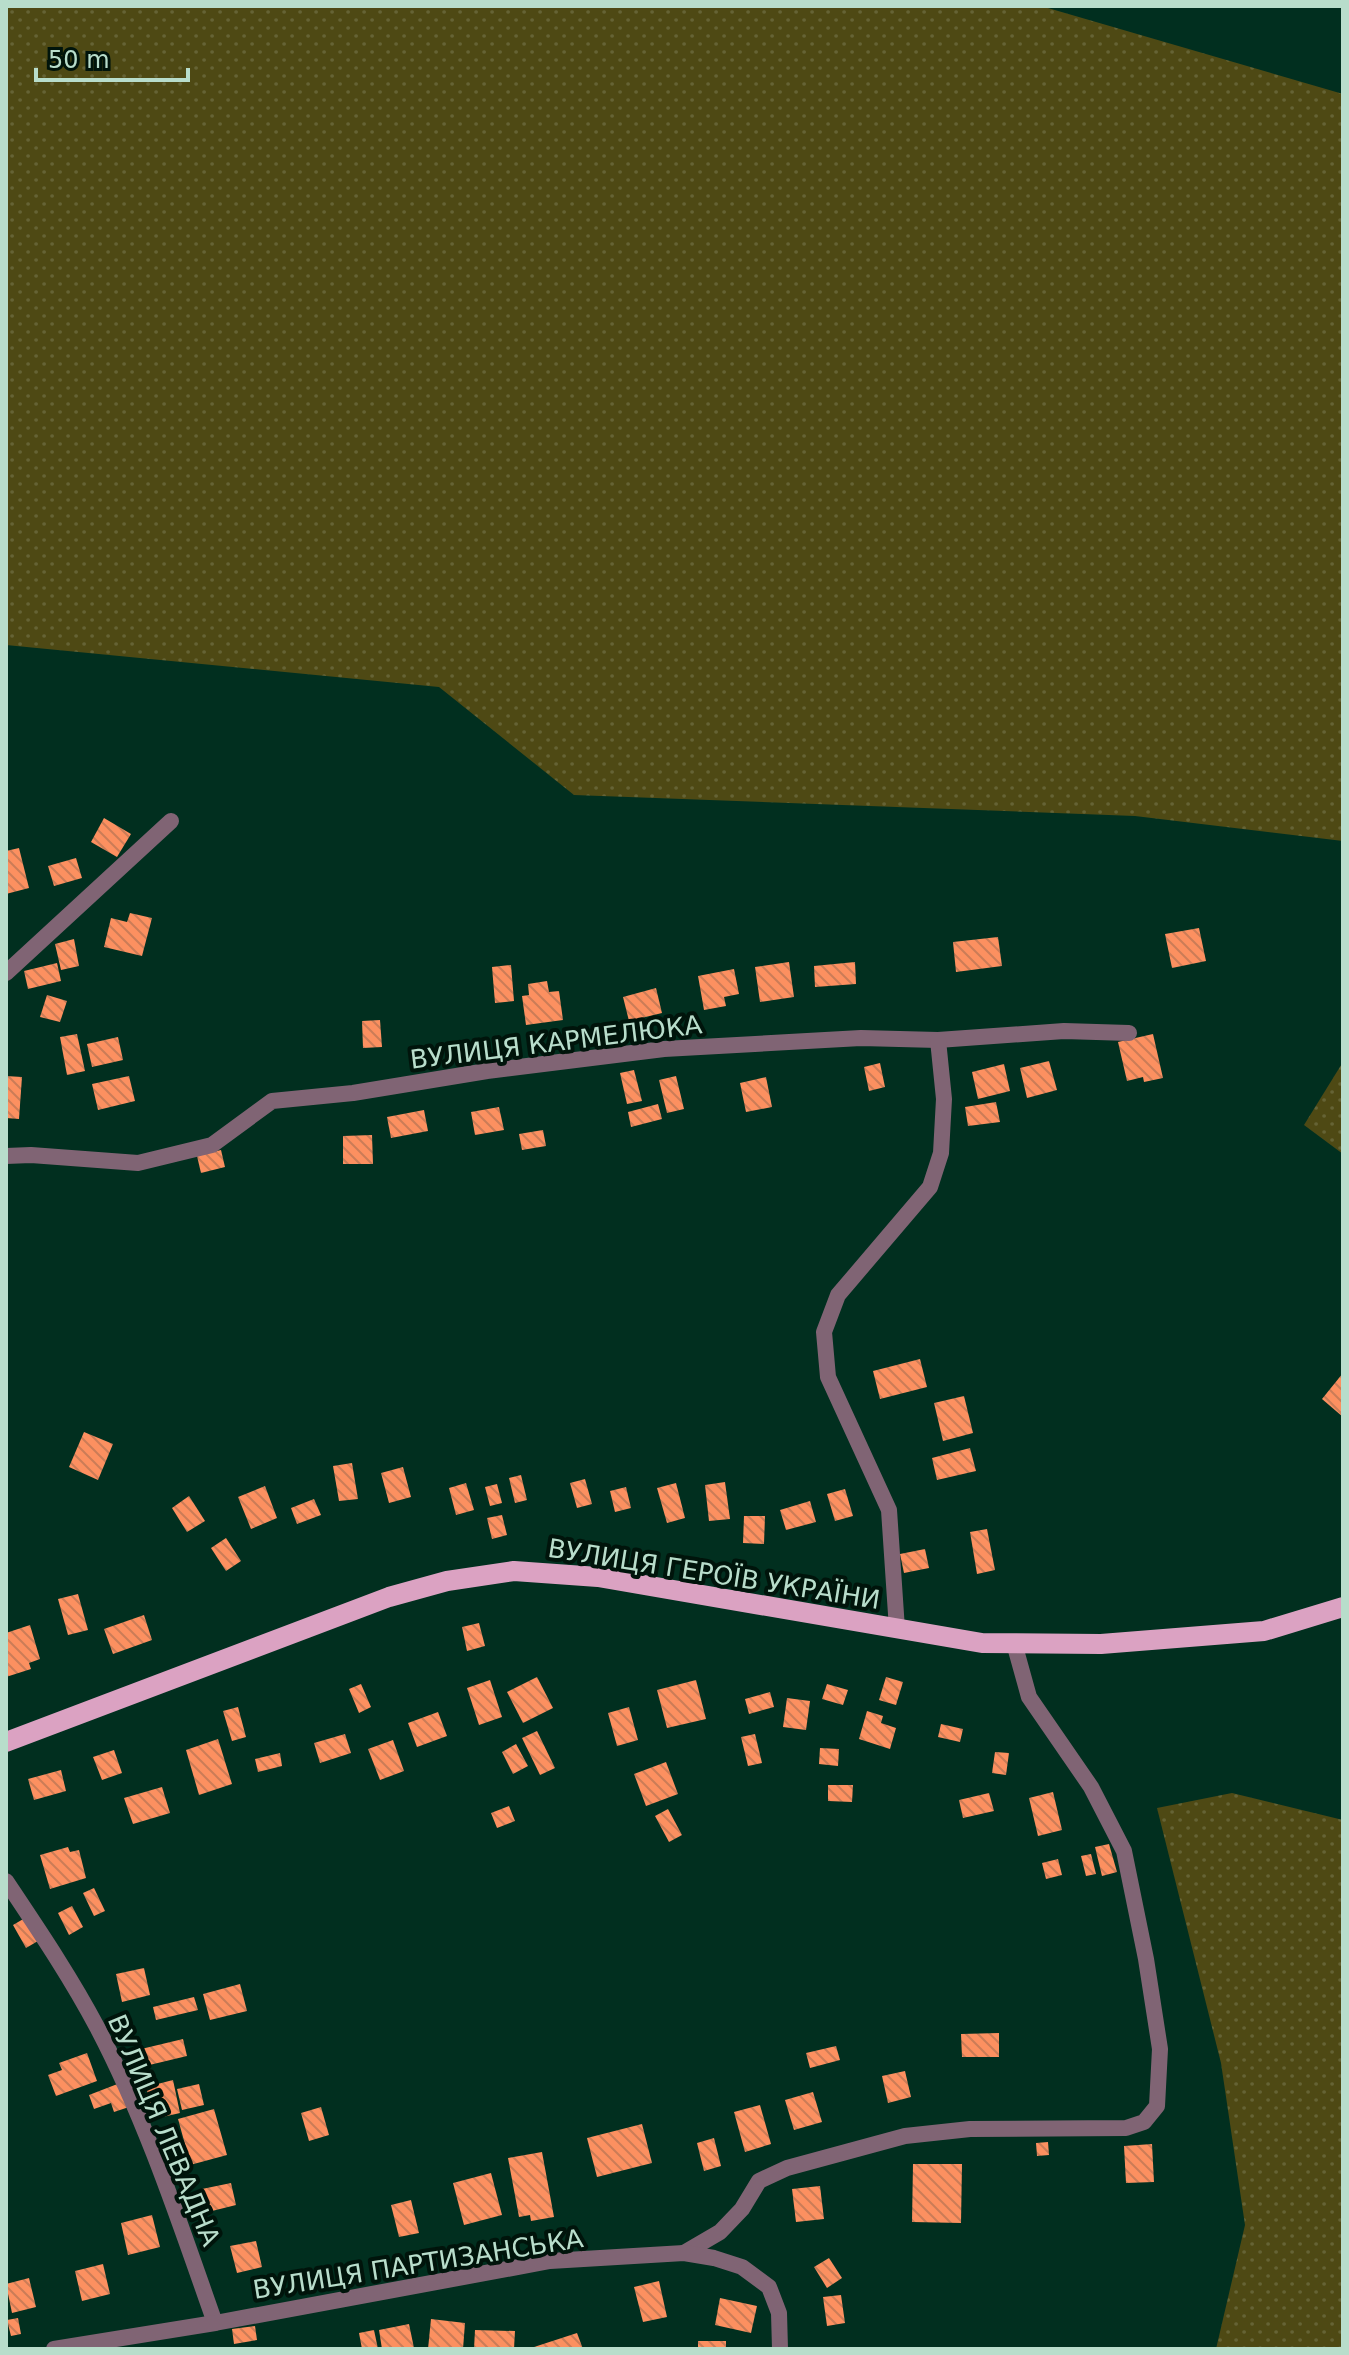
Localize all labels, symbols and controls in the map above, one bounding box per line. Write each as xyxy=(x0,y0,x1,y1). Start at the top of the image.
scale bar xyxy=(36,32,188,82)
text: 50 m xyxy=(48,46,110,74)
street label: ВУЛИЦЯ КАРМЕЛЮКА xyxy=(408,1009,704,1075)
street label: ВУЛИЦЯ ГЕРОЇВ УКРАЇНИ xyxy=(546,1532,882,1615)
street label: ВУЛИЦЯ ЛЕВАДНА xyxy=(102,2010,226,2250)
street label: ВУЛИЦЯ ПАРТИЗАНСЬКА xyxy=(251,2223,585,2305)

